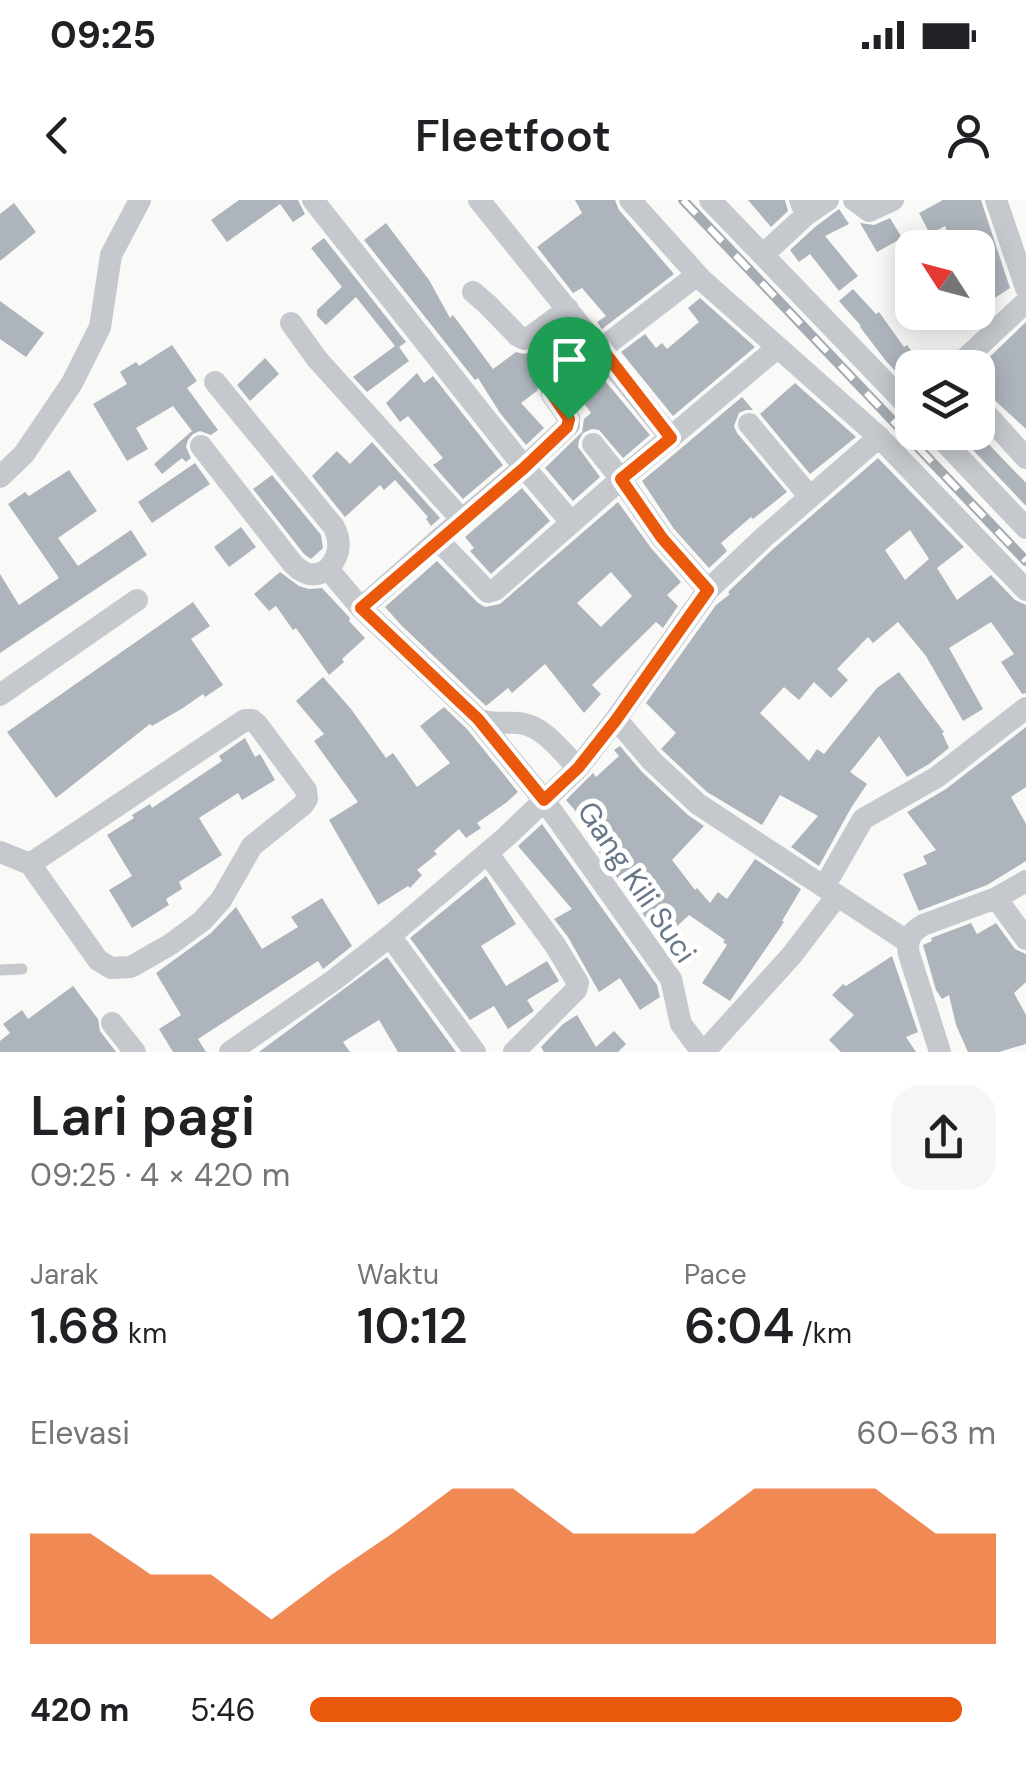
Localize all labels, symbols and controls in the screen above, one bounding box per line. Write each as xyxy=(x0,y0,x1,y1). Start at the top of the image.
text: 09:25 xyxy=(50,10,156,60)
text: Fleetfoot xyxy=(415,106,611,165)
icon: back xyxy=(30,108,85,163)
icon: person xyxy=(941,108,996,163)
north arrow xyxy=(895,230,995,330)
map controls xyxy=(895,230,995,450)
pin xyxy=(527,317,612,420)
icon: arrive xyxy=(542,332,597,387)
button: layers xyxy=(895,350,995,450)
street label: Gang Kili Suci xyxy=(569,794,705,970)
text: Lari pagi xyxy=(30,1080,255,1152)
button: share xyxy=(891,1085,996,1190)
text: 09:25 · 4 × 420 m xyxy=(30,1154,290,1196)
text: Jarak xyxy=(30,1256,99,1293)
text: Waktu xyxy=(357,1256,439,1293)
text: Pace xyxy=(684,1256,747,1293)
text: 1.68 xyxy=(30,1293,121,1359)
text: 10:12 xyxy=(357,1293,468,1359)
text: 6:04 xyxy=(684,1293,794,1359)
text: km xyxy=(121,1315,167,1352)
text: /km xyxy=(794,1315,852,1352)
text: Elevasi xyxy=(30,1412,130,1454)
text: 60–63 m xyxy=(857,1412,996,1454)
text: 420 m xyxy=(30,1689,129,1731)
text: 5:46 xyxy=(190,1689,256,1731)

